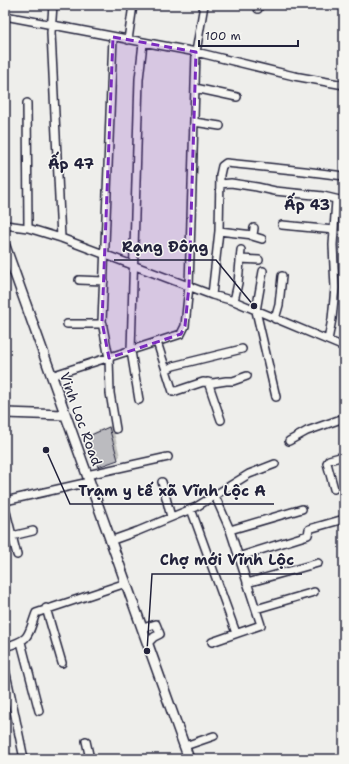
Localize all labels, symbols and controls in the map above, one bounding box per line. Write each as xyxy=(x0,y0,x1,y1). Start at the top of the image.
scale bar xyxy=(199,22,298,48)
text: 100 m xyxy=(205,28,241,44)
district label: Ấp 47 xyxy=(48,151,95,174)
district label: Ấp 43 xyxy=(284,192,330,215)
callout: Rạng Đông xyxy=(114,233,216,260)
text: Rạng Đông xyxy=(122,237,208,257)
street label: Vinh Loc Road xyxy=(56,370,106,468)
callout: Trạm y tế xã Vĩnh Lộc A xyxy=(70,477,274,504)
text: Trạm y tế xã Vĩnh Lộc A xyxy=(78,481,266,501)
callout: Chợ mới Vĩnh Lộc xyxy=(152,547,302,574)
text: Chợ mới Vĩnh Lộc xyxy=(160,550,294,570)

